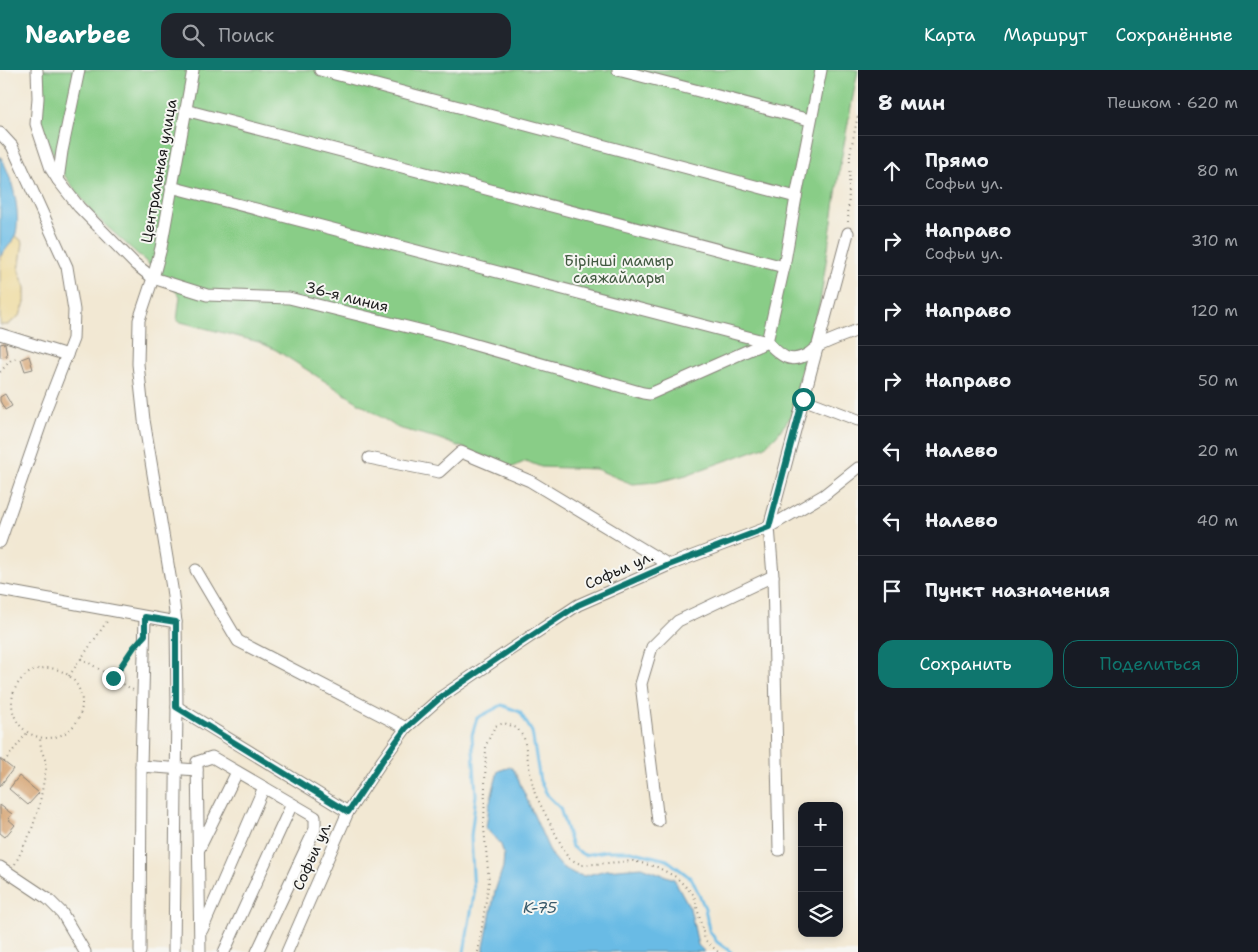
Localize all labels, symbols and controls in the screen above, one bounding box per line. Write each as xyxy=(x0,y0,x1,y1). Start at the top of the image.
search box xyxy=(161,13,511,58)
text: Nearbee xyxy=(25,19,131,51)
icon: search xyxy=(179,21,207,49)
text: Поиск xyxy=(219,23,274,48)
text: Карта xyxy=(924,23,975,47)
text: Маршрут xyxy=(1003,23,1087,47)
text: Сохранённые xyxy=(1115,23,1233,47)
text: 8 мин xyxy=(878,89,945,117)
text: Пешком · 620 m xyxy=(1107,92,1238,113)
street label: Центральная улица xyxy=(136,97,182,245)
text: Прямо xyxy=(925,148,989,173)
icon: ahead xyxy=(878,157,906,185)
text: 80 m xyxy=(1197,160,1238,181)
text: Софьи ул. xyxy=(925,173,1003,194)
text: Направо xyxy=(925,218,1011,243)
icon: right xyxy=(878,227,906,255)
text: 310 m xyxy=(1191,230,1238,251)
text: Софьи ул. xyxy=(925,243,1003,264)
park label: Бірінші мамыр саяжайлары xyxy=(564,251,674,288)
street label: 36-я линия xyxy=(303,277,391,317)
icon: right xyxy=(878,297,906,325)
text: Направо xyxy=(925,298,1011,323)
text: 120 m xyxy=(1191,300,1238,321)
icon: right xyxy=(878,367,906,395)
text: Направо xyxy=(925,368,1011,393)
text: 50 m xyxy=(1198,370,1238,391)
route start xyxy=(792,388,815,411)
icon: left xyxy=(878,437,906,465)
text: Налево xyxy=(925,438,998,463)
text: 20 m xyxy=(1197,440,1238,461)
icon: left xyxy=(878,507,906,535)
text: Налево xyxy=(925,508,998,533)
text: 40 m xyxy=(1196,510,1238,531)
street label: Софьи ул. xyxy=(582,546,657,594)
icon: arrive xyxy=(878,577,906,605)
text: Пункт назначения xyxy=(925,578,1110,603)
button: Сохранить xyxy=(878,640,1053,688)
button: Поделиться xyxy=(1063,640,1238,688)
route end xyxy=(102,667,125,690)
map controls xyxy=(798,802,843,937)
button: + xyxy=(798,802,843,847)
street label: Софьи ул. xyxy=(288,818,336,893)
button: − xyxy=(798,847,843,892)
button: layers xyxy=(798,892,843,937)
water label: К-75 xyxy=(523,897,558,918)

